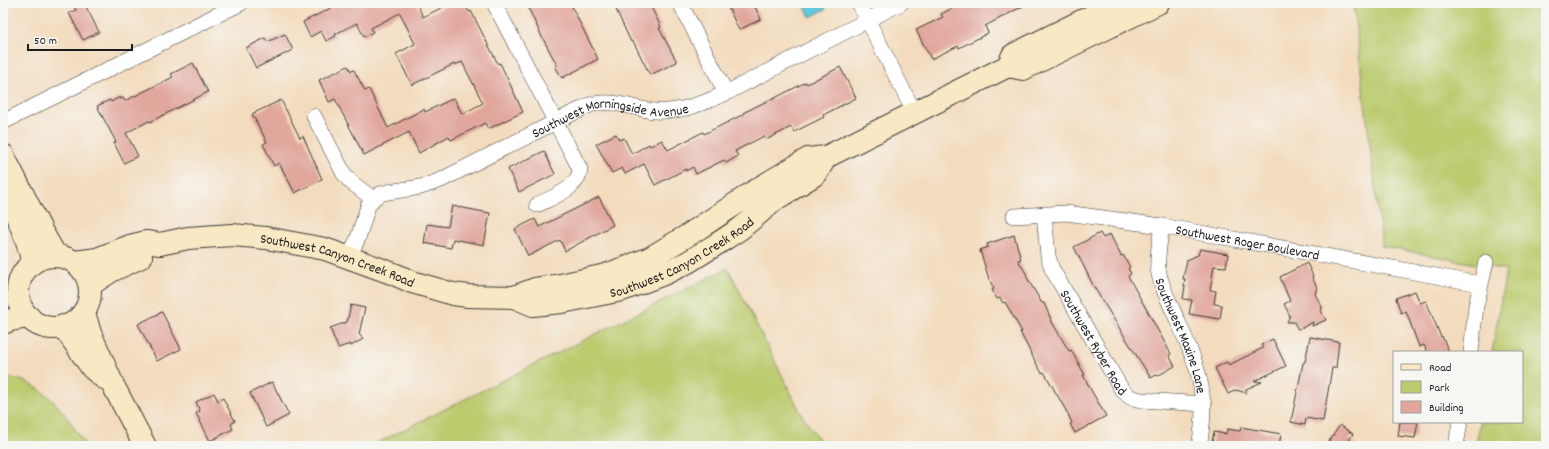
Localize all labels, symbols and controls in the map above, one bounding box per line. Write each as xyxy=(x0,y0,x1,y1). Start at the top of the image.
scale bar xyxy=(28,26,132,52)
text: 50 m xyxy=(34,33,57,50)
street label: Southwest Morningside Avenue xyxy=(529,95,691,144)
street label: Southwest Canyon Creek Road xyxy=(608,213,759,304)
street label: Southwest Roger Boulevard xyxy=(1174,221,1321,267)
street label: Southwest Canyon Creek Road xyxy=(259,230,417,294)
street label: Southwest Maxine Lane xyxy=(1148,276,1210,395)
street label: Southwest Ryber Road xyxy=(1054,286,1130,402)
legend xyxy=(1393,351,1523,423)
text: Road xyxy=(1429,360,1451,377)
text: Park xyxy=(1429,380,1450,397)
text: Building xyxy=(1429,400,1464,417)

